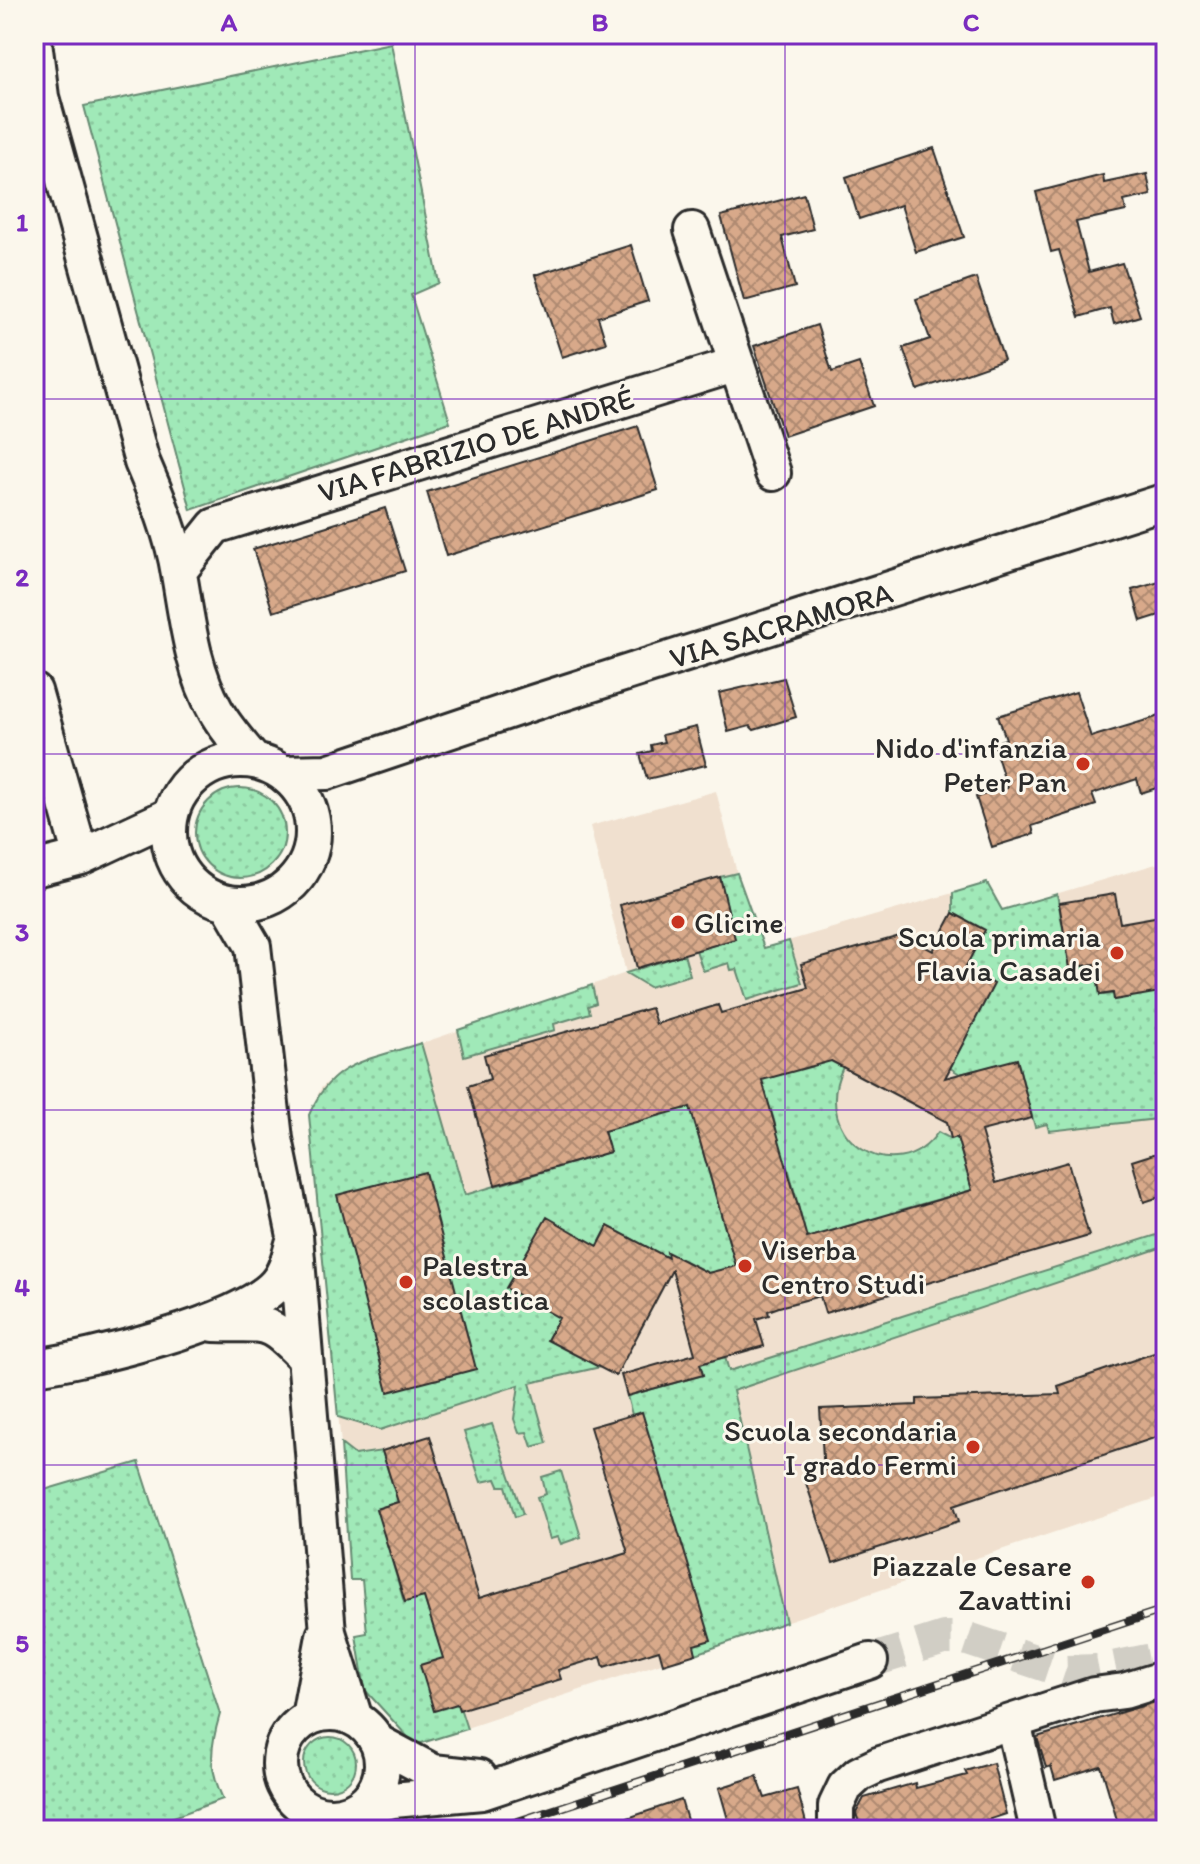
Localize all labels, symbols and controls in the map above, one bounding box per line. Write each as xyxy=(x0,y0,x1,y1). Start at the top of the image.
text: A xyxy=(220,6,238,38)
text: B xyxy=(592,6,609,38)
text: C xyxy=(963,6,980,38)
text: 1 xyxy=(16,206,28,238)
street label: VIA FABRIZIO DE ANDRÉ xyxy=(314,379,638,511)
text: 2 xyxy=(15,561,29,593)
street label: VIA SACRAMORA xyxy=(665,574,897,676)
place label: Nido d'infanzia Peter Pan xyxy=(875,729,1067,800)
marker: Nido d'infanzia Peter Pan xyxy=(1074,755,1092,773)
place label: Glicine xyxy=(694,904,784,941)
marker: Glicine xyxy=(669,913,687,931)
text: 3 xyxy=(15,916,29,948)
place label: Scuola primaria Flavia Casadei xyxy=(898,918,1101,989)
marker: Scuola primaria Flavia Casadei xyxy=(1108,944,1126,962)
place label: Viserba Centro Studi xyxy=(761,1231,925,1302)
place label: Palestra scolastica xyxy=(422,1247,550,1318)
marker: Viserba Centro Studi xyxy=(736,1257,754,1275)
text: 4 xyxy=(14,1271,30,1303)
marker: Palestra scolastica xyxy=(397,1273,415,1291)
place label: Scuola secondaria I grado Fermi xyxy=(724,1412,957,1483)
marker: Scuola secondaria I grado Fermi xyxy=(964,1438,982,1456)
place label: Piazzale Cesare Zavattini xyxy=(872,1547,1072,1618)
marker: Piazzale Cesare Zavattini xyxy=(1079,1573,1097,1591)
text: 5 xyxy=(15,1627,29,1659)

